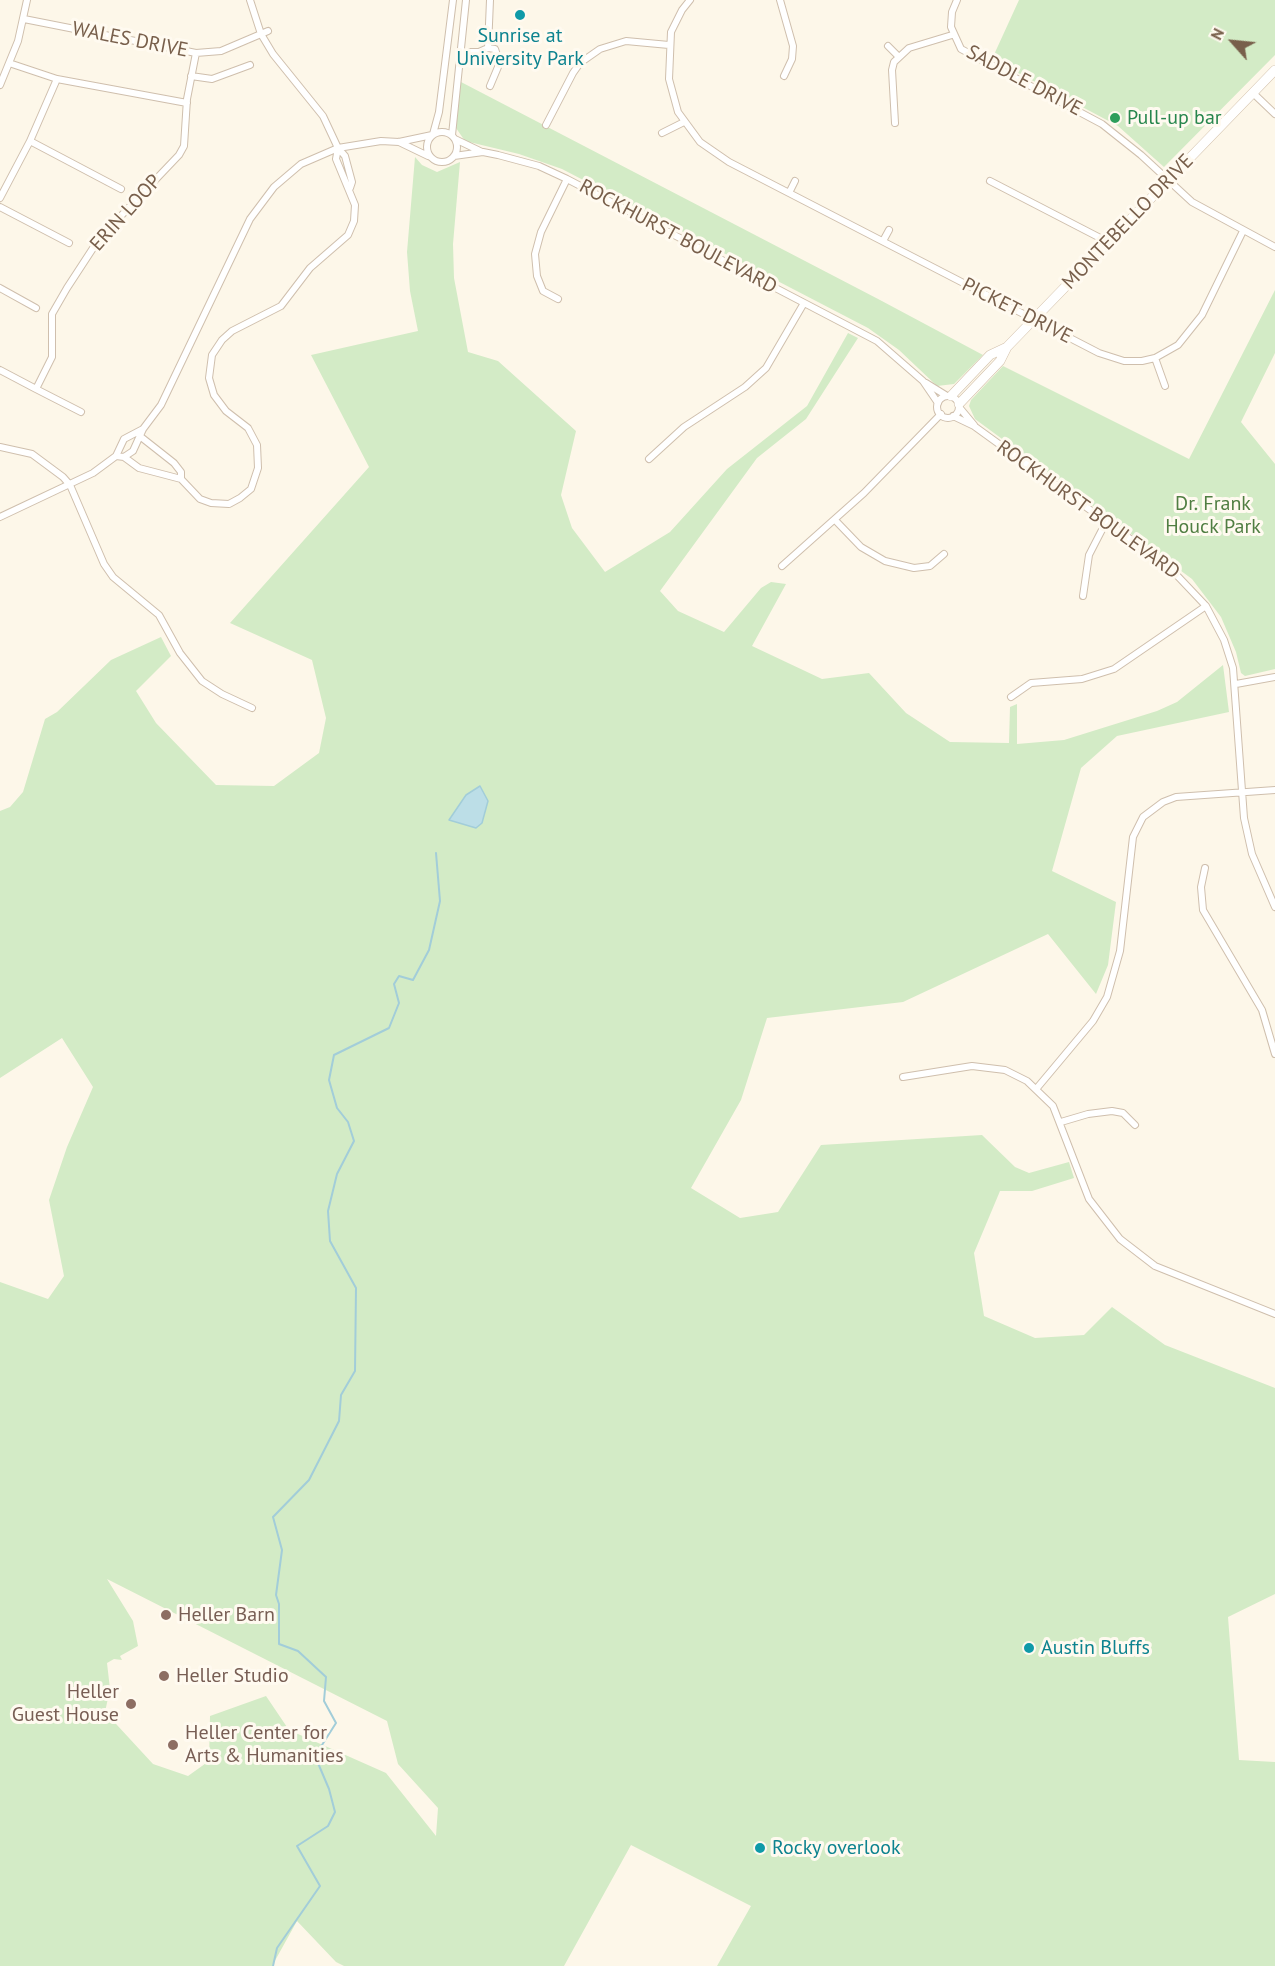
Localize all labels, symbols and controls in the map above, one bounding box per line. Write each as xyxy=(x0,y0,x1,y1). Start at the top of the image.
marker: Sunrise at University Park xyxy=(513,8,527,22)
north arrow xyxy=(1203,12,1263,72)
street label: WALES DRIVE xyxy=(70,17,190,63)
place label: Sunrise at University Park xyxy=(456,24,584,71)
text: N xyxy=(1206,25,1228,43)
street label: SADDLE DRIVE xyxy=(962,40,1086,122)
place label: Pull-up bar xyxy=(1127,106,1222,130)
marker: Pull-up bar xyxy=(1108,111,1122,125)
street label: MONTEBELLO DRIVE xyxy=(1057,149,1199,295)
street label: ERIN LOOP xyxy=(85,170,167,256)
street label: ROCKHURST BOULEVARD xyxy=(575,175,781,299)
street label: PICKET DRIVE xyxy=(958,273,1076,349)
street label: ROCKHURST BOULEVARD xyxy=(992,436,1184,584)
park label: Dr. Frank Houck Park xyxy=(1165,492,1261,539)
place label: Heller Barn xyxy=(178,1603,275,1627)
marker: Heller Barn xyxy=(159,1608,173,1622)
place label: Austin Bluffs xyxy=(1041,1636,1150,1660)
marker: Austin Bluffs xyxy=(1022,1641,1036,1655)
place label: Heller Studio xyxy=(176,1664,289,1688)
marker: Heller Studio xyxy=(157,1669,171,1683)
place label: Heller Guest House xyxy=(12,1680,119,1727)
marker: Heller Guest House xyxy=(124,1697,138,1711)
place label: Heller Center for Arts & Humanities xyxy=(185,1721,344,1768)
marker: Heller Center for Arts & Humanities xyxy=(166,1738,180,1752)
place label: Rocky overlook xyxy=(772,1836,900,1860)
marker: Rocky overlook xyxy=(753,1841,767,1855)

